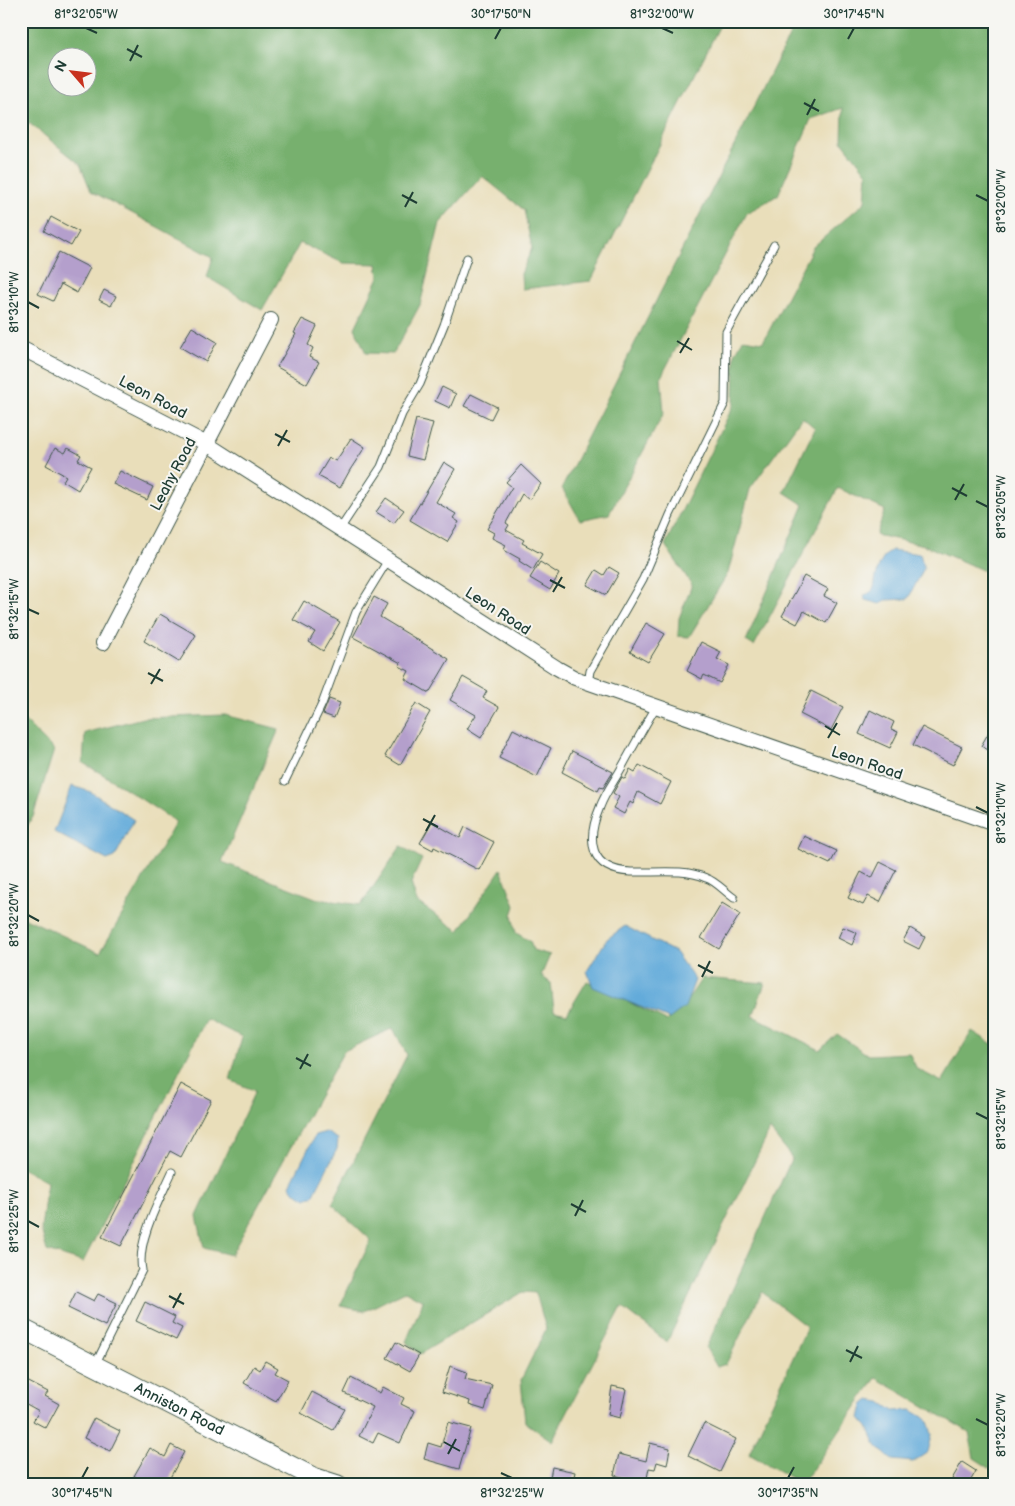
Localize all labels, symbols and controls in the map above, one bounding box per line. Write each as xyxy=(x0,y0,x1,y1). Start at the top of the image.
text: 81°32'05"W xyxy=(54,7,118,22)
text: 30°17'50"N xyxy=(471,7,531,22)
text: 81°32'00"W xyxy=(630,7,694,22)
text: 30°17'45"N xyxy=(824,7,884,22)
north arrow xyxy=(48,48,98,98)
text: N xyxy=(51,57,71,75)
text: 81°32'00"W xyxy=(994,169,1009,233)
text: 81°32'10"W xyxy=(7,271,22,333)
street label: Leon Road xyxy=(115,372,190,423)
street label: Leahy Road xyxy=(146,434,201,514)
text: 81°32'05"W xyxy=(994,475,1009,539)
text: 81°32'15"W xyxy=(7,578,22,640)
street label: Leon Road xyxy=(461,583,534,640)
street label: Leon Road xyxy=(829,742,905,785)
text: 81°32'10"W xyxy=(994,782,1009,844)
text: 81°32'20"W xyxy=(7,883,22,947)
text: 81°32'15"W xyxy=(994,1088,1009,1150)
text: 81°32'25"W xyxy=(7,1189,22,1253)
street label: Anniston Road xyxy=(131,1378,228,1440)
text: 81°32'20"W xyxy=(994,1393,1009,1457)
text: 30°17'45"N xyxy=(52,1486,112,1501)
text: 81°32'25"W xyxy=(480,1486,544,1501)
text: 30°17'35"N xyxy=(758,1486,818,1501)

